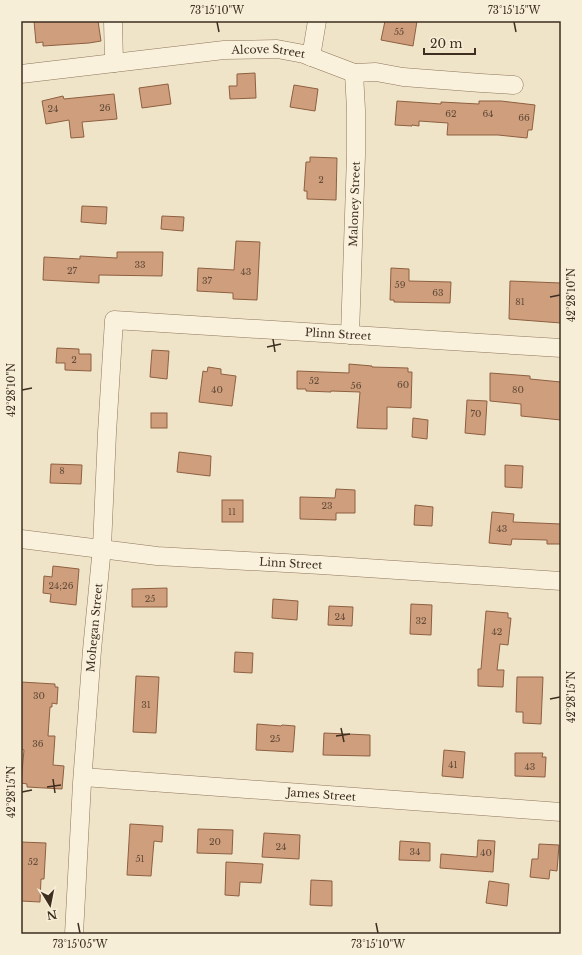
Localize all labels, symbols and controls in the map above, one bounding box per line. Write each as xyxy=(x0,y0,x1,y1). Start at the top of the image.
text: 73°15'10"W xyxy=(190,4,244,17)
text: 73°15'15"W xyxy=(488,4,540,17)
house number: 55 xyxy=(394,26,404,37)
scale bar xyxy=(424,30,475,56)
text: 20 m xyxy=(430,36,462,51)
street label: Alcove Street xyxy=(230,42,307,61)
house number: 26 xyxy=(99,102,111,113)
house number: 24 xyxy=(48,103,58,114)
house number: 62 xyxy=(445,108,457,119)
house number: 64 xyxy=(482,108,494,119)
house number: 66 xyxy=(518,112,530,123)
street label: Maloney Street xyxy=(346,160,363,247)
house number: 2 xyxy=(318,174,324,185)
house number: 33 xyxy=(134,259,146,270)
house number: 27 xyxy=(67,265,78,276)
house number: 43 xyxy=(241,266,251,277)
text: 42°28'10"N xyxy=(565,268,578,322)
house number: 37 xyxy=(202,275,213,286)
house number: 59 xyxy=(395,279,406,290)
house number: 63 xyxy=(432,287,444,298)
house number: 81 xyxy=(515,296,525,307)
street label: Plinn Street xyxy=(305,325,373,343)
house number: 2 xyxy=(71,354,77,365)
text: 42°28'10"N xyxy=(5,363,18,417)
house number: 52 xyxy=(309,375,319,386)
house number: 60 xyxy=(397,379,409,390)
house number: 56 xyxy=(351,380,362,391)
house number: 40 xyxy=(211,384,223,395)
house number: 80 xyxy=(512,384,524,395)
house number: 70 xyxy=(471,408,481,419)
house number: 8 xyxy=(59,465,65,476)
house number: 23 xyxy=(321,500,333,511)
house number: 11 xyxy=(228,506,236,517)
house number: 43 xyxy=(497,523,507,534)
street label: Linn Street xyxy=(259,555,324,572)
house number: 24;26 xyxy=(49,580,74,591)
street label: Mohegan Street xyxy=(83,582,106,673)
house number: 25 xyxy=(145,593,155,604)
house number: 24 xyxy=(335,611,345,622)
house number: 32 xyxy=(415,615,427,626)
house number: 42 xyxy=(492,626,502,637)
text: 42°28'15"N xyxy=(565,671,578,723)
house number: 30 xyxy=(33,690,45,701)
house number: 31 xyxy=(141,699,151,710)
house number: 25 xyxy=(270,733,280,744)
house number: 36 xyxy=(32,738,44,749)
house number: 41 xyxy=(448,759,458,770)
house number: 43 xyxy=(525,761,535,772)
text: 42°28'15"N xyxy=(5,766,18,818)
street label: James Street xyxy=(284,785,357,804)
house number: 20 xyxy=(209,836,221,847)
house number: 24 xyxy=(276,841,286,852)
house number: 34 xyxy=(410,846,420,857)
house number: 40 xyxy=(480,847,492,858)
house number: 51 xyxy=(135,853,145,864)
house number: 52 xyxy=(28,856,38,867)
north arrow xyxy=(30,885,70,925)
text: N xyxy=(45,907,58,923)
text: 73°15'05"W xyxy=(52,938,108,951)
text: 73°15'10"W xyxy=(351,938,405,951)

